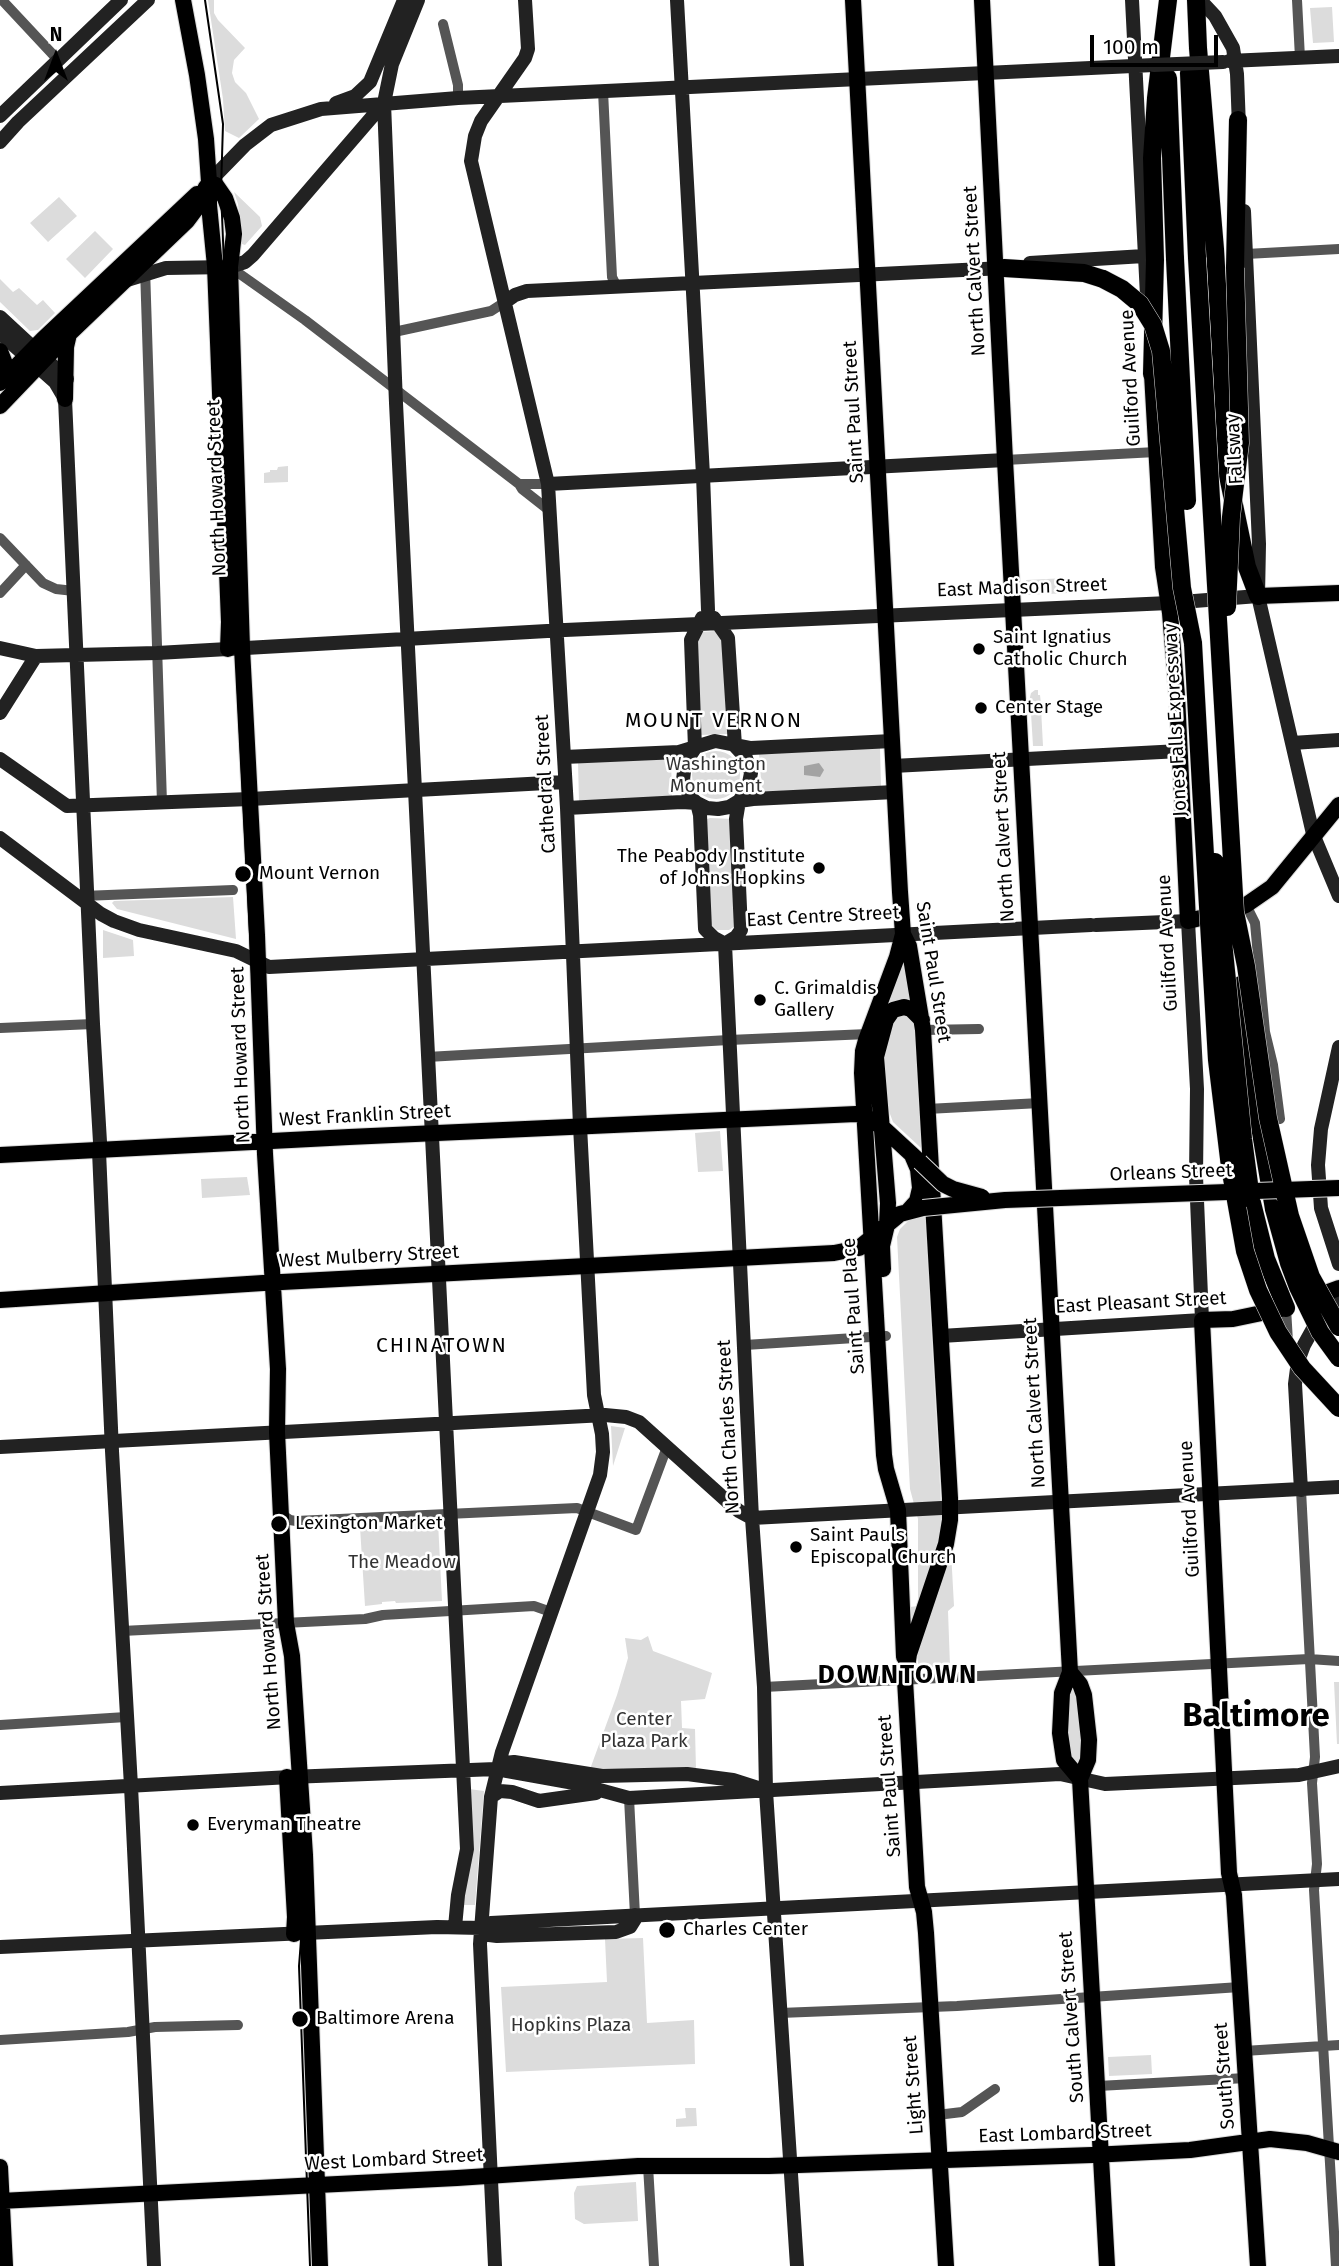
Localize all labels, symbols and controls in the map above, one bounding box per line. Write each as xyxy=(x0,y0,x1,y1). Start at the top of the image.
north arrow xyxy=(21,21,91,91)
scale bar xyxy=(1094,21,1222,65)
text: N xyxy=(50,23,62,46)
text: 100 m xyxy=(1103,34,1159,60)
street label: North Calvert Street xyxy=(959,185,991,357)
street label: Guilford Avenue xyxy=(1116,309,1146,447)
street label: Saint Paul Street xyxy=(839,340,869,484)
street label: North Howard Street xyxy=(203,399,231,577)
street label: Fallsway xyxy=(1222,413,1248,485)
street label: East Madison Street xyxy=(936,574,1108,602)
street label: Jones Falls Expressway xyxy=(1160,623,1192,817)
place label: Saint Ignatius Catholic Church xyxy=(993,627,1128,671)
marker: Saint Ignatius Catholic Church xyxy=(971,641,987,657)
place label: Center Stage xyxy=(995,697,1103,719)
marker: Center Stage xyxy=(973,700,989,716)
district label: MOUNT VERNON xyxy=(626,708,802,734)
street label: Cathedral Street xyxy=(531,714,561,854)
street label: North Calvert Street xyxy=(988,751,1020,923)
park label: Washington Monument xyxy=(666,754,766,798)
place label: The Peabody Institute of Johns Hopkins xyxy=(617,846,805,890)
marker: The Peabody Institute of Johns Hopkins xyxy=(811,860,827,876)
place label: Mount Vernon xyxy=(259,863,380,885)
marker: Mount Vernon xyxy=(233,864,253,884)
street label: Guilford Avenue xyxy=(1153,874,1183,1012)
street label: Saint Paul Street xyxy=(911,900,955,1044)
street label: East Centre Street xyxy=(746,902,900,932)
street label: North Howard Street xyxy=(227,966,255,1144)
place label: C. Grimaldis Gallery xyxy=(774,978,876,1022)
marker: C. Grimaldis Gallery xyxy=(752,992,768,1008)
street label: West Franklin Street xyxy=(279,1100,451,1132)
street label: Orleans Street xyxy=(1109,1159,1233,1187)
street label: Saint Paul Place xyxy=(838,1237,870,1375)
street label: West Mulberry Street xyxy=(278,1241,460,1273)
street label: East Pleasant Street xyxy=(1055,1287,1227,1319)
street label: North Calvert Street xyxy=(1019,1317,1051,1489)
district label: CHINATOWN xyxy=(377,1333,507,1359)
street label: North Charles Street xyxy=(713,1339,745,1515)
street label: Guilford Avenue xyxy=(1175,1440,1205,1578)
place label: Lexington Market xyxy=(295,1513,443,1535)
marker: Lexington Market xyxy=(269,1514,289,1534)
place label: Saint Pauls Episcopal Church xyxy=(810,1525,957,1569)
marker: Saint Pauls Episcopal Church xyxy=(788,1539,804,1555)
park label: The Meadow xyxy=(348,1552,456,1574)
street label: North Howard Street xyxy=(251,1553,287,1731)
district label: DOWNTOWN xyxy=(819,1660,977,1692)
district label: Baltimore xyxy=(1182,1697,1330,1737)
park label: Center Plaza Park xyxy=(600,1709,688,1753)
street label: Saint Paul Street xyxy=(874,1714,906,1858)
place label: Everyman Theatre xyxy=(207,1814,361,1836)
marker: Everyman Theatre xyxy=(185,1817,201,1833)
place label: Charles Center xyxy=(683,1919,808,1941)
marker: Charles Center xyxy=(657,1920,677,1940)
street label: South Calvert Street xyxy=(1055,1930,1089,2104)
place label: Baltimore Arena xyxy=(316,2008,454,2030)
marker: Baltimore Arena xyxy=(290,2009,310,2029)
park label: Hopkins Plaza xyxy=(511,2015,631,2037)
street label: South Street xyxy=(1210,2022,1240,2130)
street label: Light Street xyxy=(899,2035,929,2135)
street label: East Lombard Street xyxy=(978,2120,1152,2148)
street label: West Lombard Street xyxy=(304,2144,484,2176)

